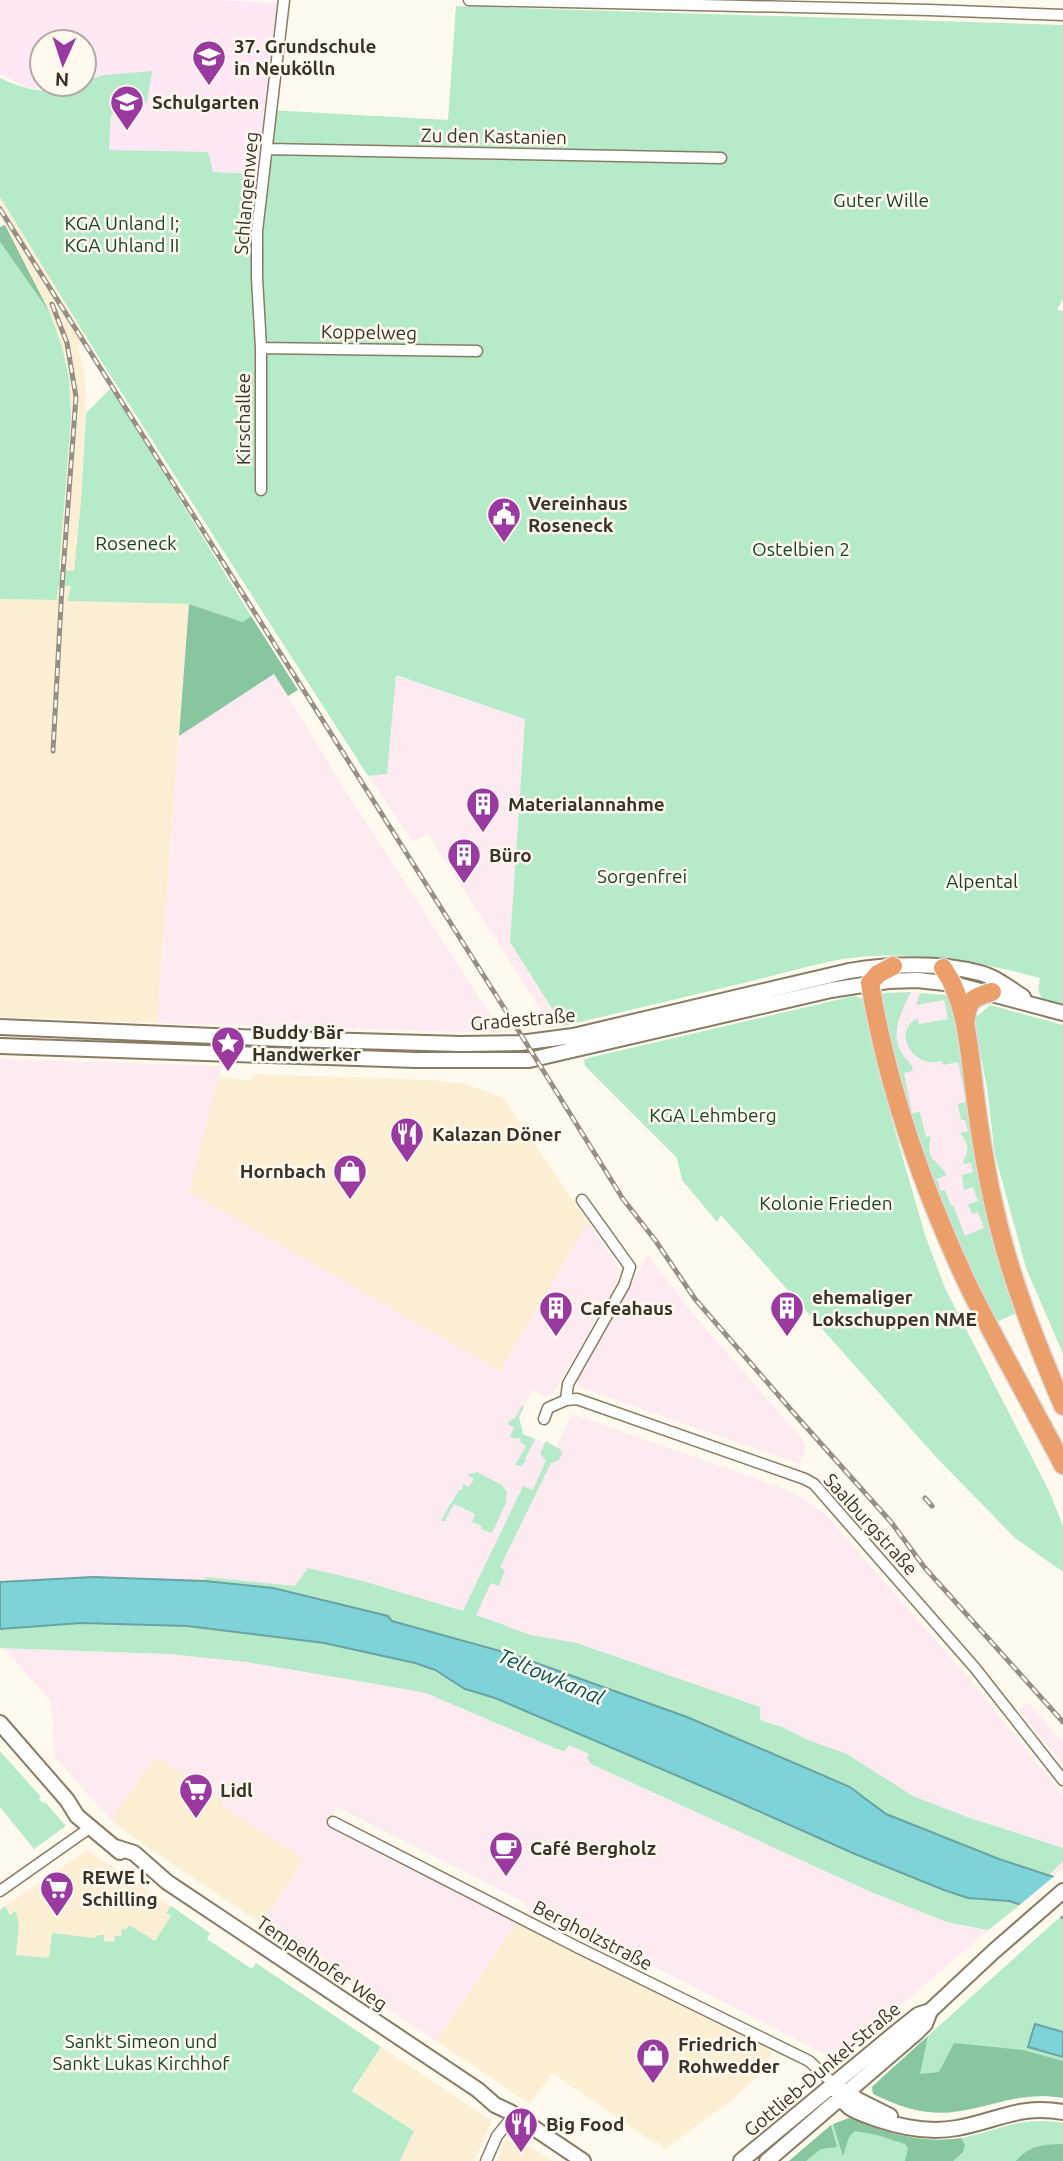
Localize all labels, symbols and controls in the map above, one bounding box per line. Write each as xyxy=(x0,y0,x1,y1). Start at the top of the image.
north arrow xyxy=(28,28,98,98)
place label: 37. Grundschule in Neukölln xyxy=(234,35,376,79)
school or university icon: 37. Grundschule in Neukölln xyxy=(190,38,228,87)
text: N xyxy=(54,69,70,91)
school or university icon: Schulgarten xyxy=(108,83,146,132)
place label: Schulgarten xyxy=(152,91,259,113)
street label: Zu den Kastanien xyxy=(421,124,567,148)
street label: Schlangenweg xyxy=(230,130,262,256)
park label: Guter Wille xyxy=(833,189,929,211)
park label: KGA Unland I; KGA Uhland II xyxy=(65,212,180,256)
street label: Koppelweg xyxy=(321,320,417,344)
street label: Kirschallee xyxy=(232,373,254,465)
place label: Vereinhaus Roseneck xyxy=(528,492,628,536)
public building icon: Vereinhaus Roseneck xyxy=(485,495,523,544)
park label: Roseneck xyxy=(95,532,177,554)
park label: Ostelbien 2 xyxy=(752,538,850,560)
building icon: Materialannahme xyxy=(464,785,502,834)
place label: Materialannahme xyxy=(508,793,665,815)
building icon: Büro xyxy=(445,836,483,885)
place label: Büro xyxy=(489,844,532,866)
park label: Sorgenfrei xyxy=(597,865,687,887)
park label: Alpental xyxy=(946,870,1018,892)
street label: Gradestraße xyxy=(469,1003,577,1035)
place label: Buddy Bär Handwerker xyxy=(252,1021,361,1065)
place icon: Buddy Bär Handwerker xyxy=(209,1024,247,1073)
park label: KGA Lehmberg xyxy=(649,1104,777,1126)
restaurant icon: Kalazan Döner xyxy=(388,1115,426,1164)
place label: Kalazan Döner xyxy=(432,1123,561,1145)
shop icon: Hornbach xyxy=(331,1152,369,1201)
place label: Hornbach xyxy=(240,1160,326,1182)
park label: Kolonie Frieden xyxy=(759,1192,893,1214)
place label: ehemaliger Lokschuppen NME xyxy=(812,1286,977,1330)
building icon: Cafeahaus xyxy=(537,1289,575,1338)
building icon: ehemaliger Lokschuppen NME xyxy=(768,1289,806,1338)
place label: Cafeahaus xyxy=(580,1297,673,1319)
street label: Saalburgstraße xyxy=(820,1469,922,1579)
water label: Teltowkanal xyxy=(495,1643,608,1709)
supermarket icon: Lidl xyxy=(177,1771,215,1820)
place label: Lidl xyxy=(220,1779,253,1801)
cafe icon: Café Bergholz xyxy=(487,1829,525,1878)
place label: Café Bergholz xyxy=(530,1837,656,1859)
place label: REWE l. Schilling xyxy=(82,1866,158,1910)
supermarket icon: REWE l. Schilling xyxy=(38,1869,76,1918)
street label: Bergholzstraße xyxy=(530,1895,656,1975)
street label: Tempelhofer Weg xyxy=(252,1911,392,2015)
street label: Gottlieb-Dunkel-Straße xyxy=(739,1997,905,2141)
park label: Sankt Simeon und Sankt Lukas Kirchhof xyxy=(52,2030,230,2074)
place label: Friedrich Rohwedder xyxy=(678,2033,780,2077)
shop icon: Friedrich Rohwedder xyxy=(634,2036,672,2085)
restaurant icon: Big Food xyxy=(502,2105,540,2154)
place label: Big Food xyxy=(546,2113,624,2135)

